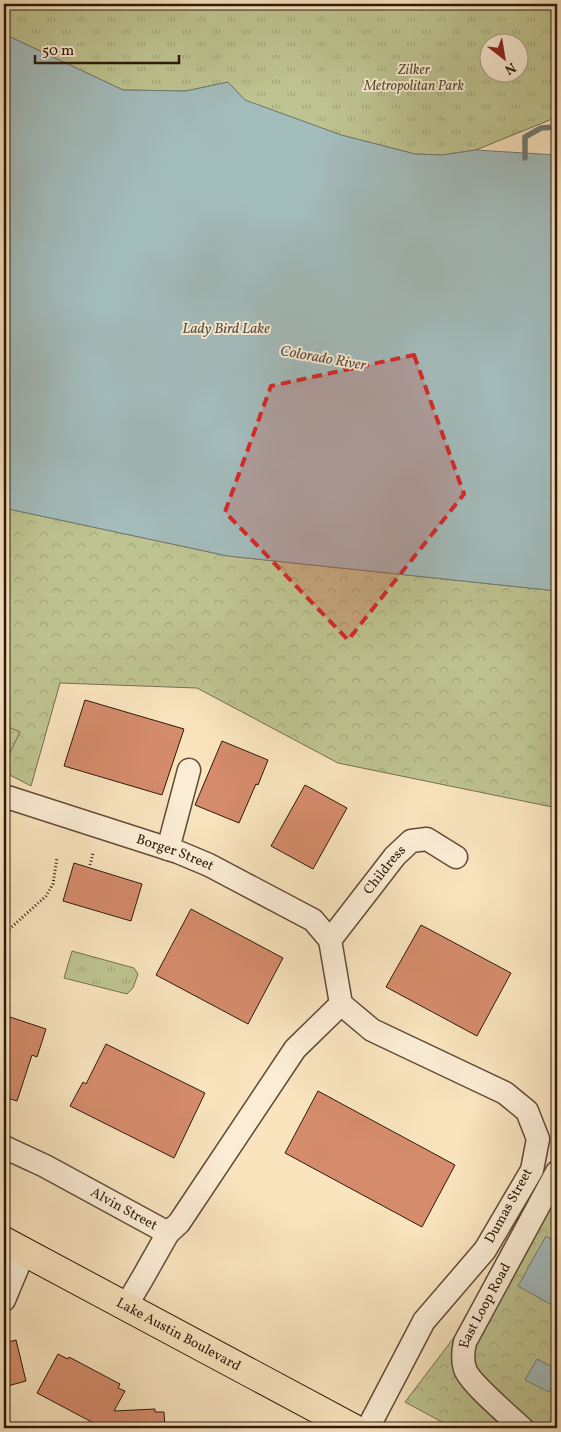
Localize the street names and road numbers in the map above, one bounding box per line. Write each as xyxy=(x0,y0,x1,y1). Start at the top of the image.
street label: Borger Street xyxy=(134,830,217,875)
street label: Childress xyxy=(359,841,410,898)
street label: Dumas Street xyxy=(481,1165,537,1247)
street label: Alvin Street xyxy=(87,1183,161,1235)
street label: East Loop Road xyxy=(454,1260,515,1350)
street label: Lake Austin Boulevard xyxy=(113,1293,244,1376)

